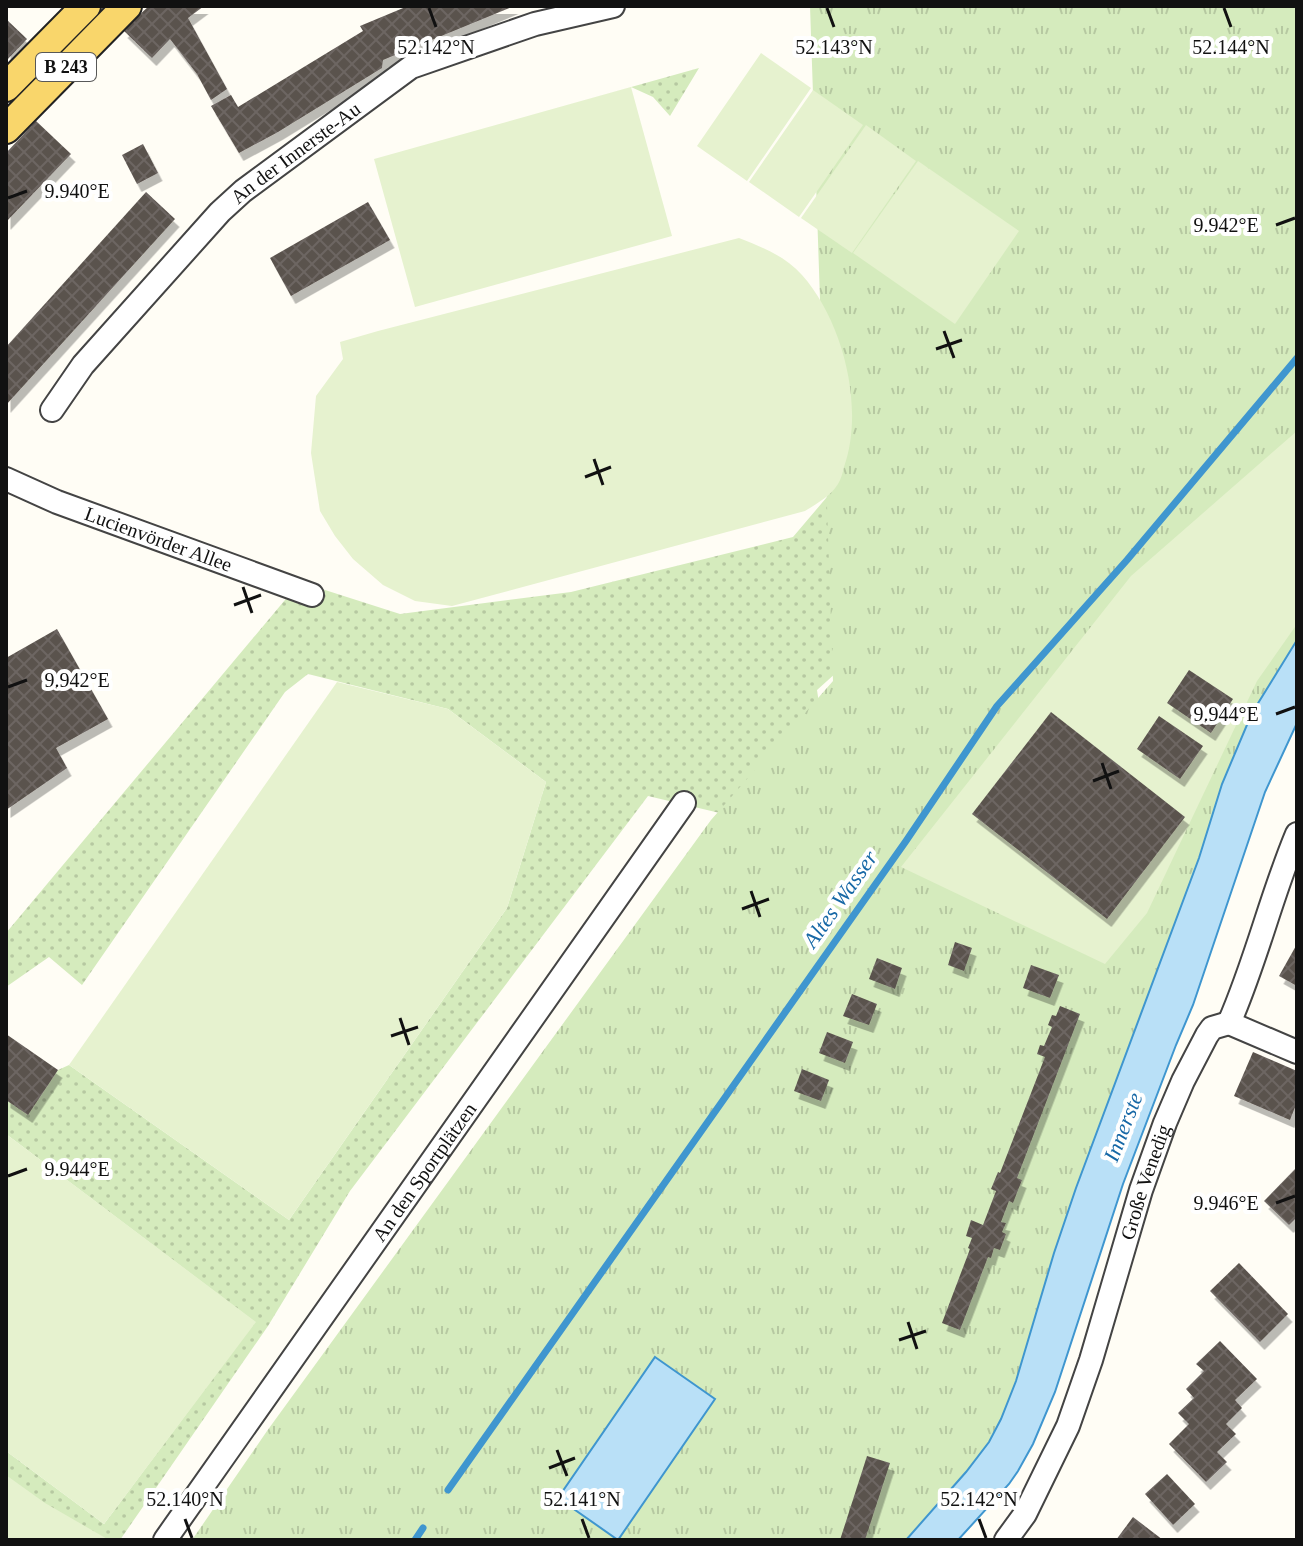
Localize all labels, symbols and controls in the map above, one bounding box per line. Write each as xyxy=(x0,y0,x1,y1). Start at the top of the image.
text: 52.142°N xyxy=(397,36,475,58)
text: 52.143°N xyxy=(795,36,873,58)
text: 52.144°N xyxy=(1192,36,1270,58)
road number: B 243 xyxy=(36,53,96,81)
street label: An der Innerste-Au xyxy=(226,97,364,208)
text: 9.940°E xyxy=(44,180,110,202)
text: 9.942°E xyxy=(1193,214,1259,236)
street label: Lucienvörder Allee xyxy=(82,502,235,576)
text: 9.942°E xyxy=(44,669,110,691)
text: 9.944°E xyxy=(1193,703,1259,725)
water label: Altes Wasser xyxy=(796,846,883,954)
water label: Innerste xyxy=(1098,1089,1148,1166)
street label: An den Sportplätzen xyxy=(368,1098,480,1246)
street label: Große Venedig xyxy=(1116,1121,1176,1242)
text: 9.944°E xyxy=(44,1158,110,1180)
text: 9.946°E xyxy=(1193,1192,1259,1214)
text: 52.140°N xyxy=(146,1488,224,1510)
text: 52.141°N xyxy=(543,1488,621,1510)
text: 52.142°N xyxy=(940,1488,1018,1510)

